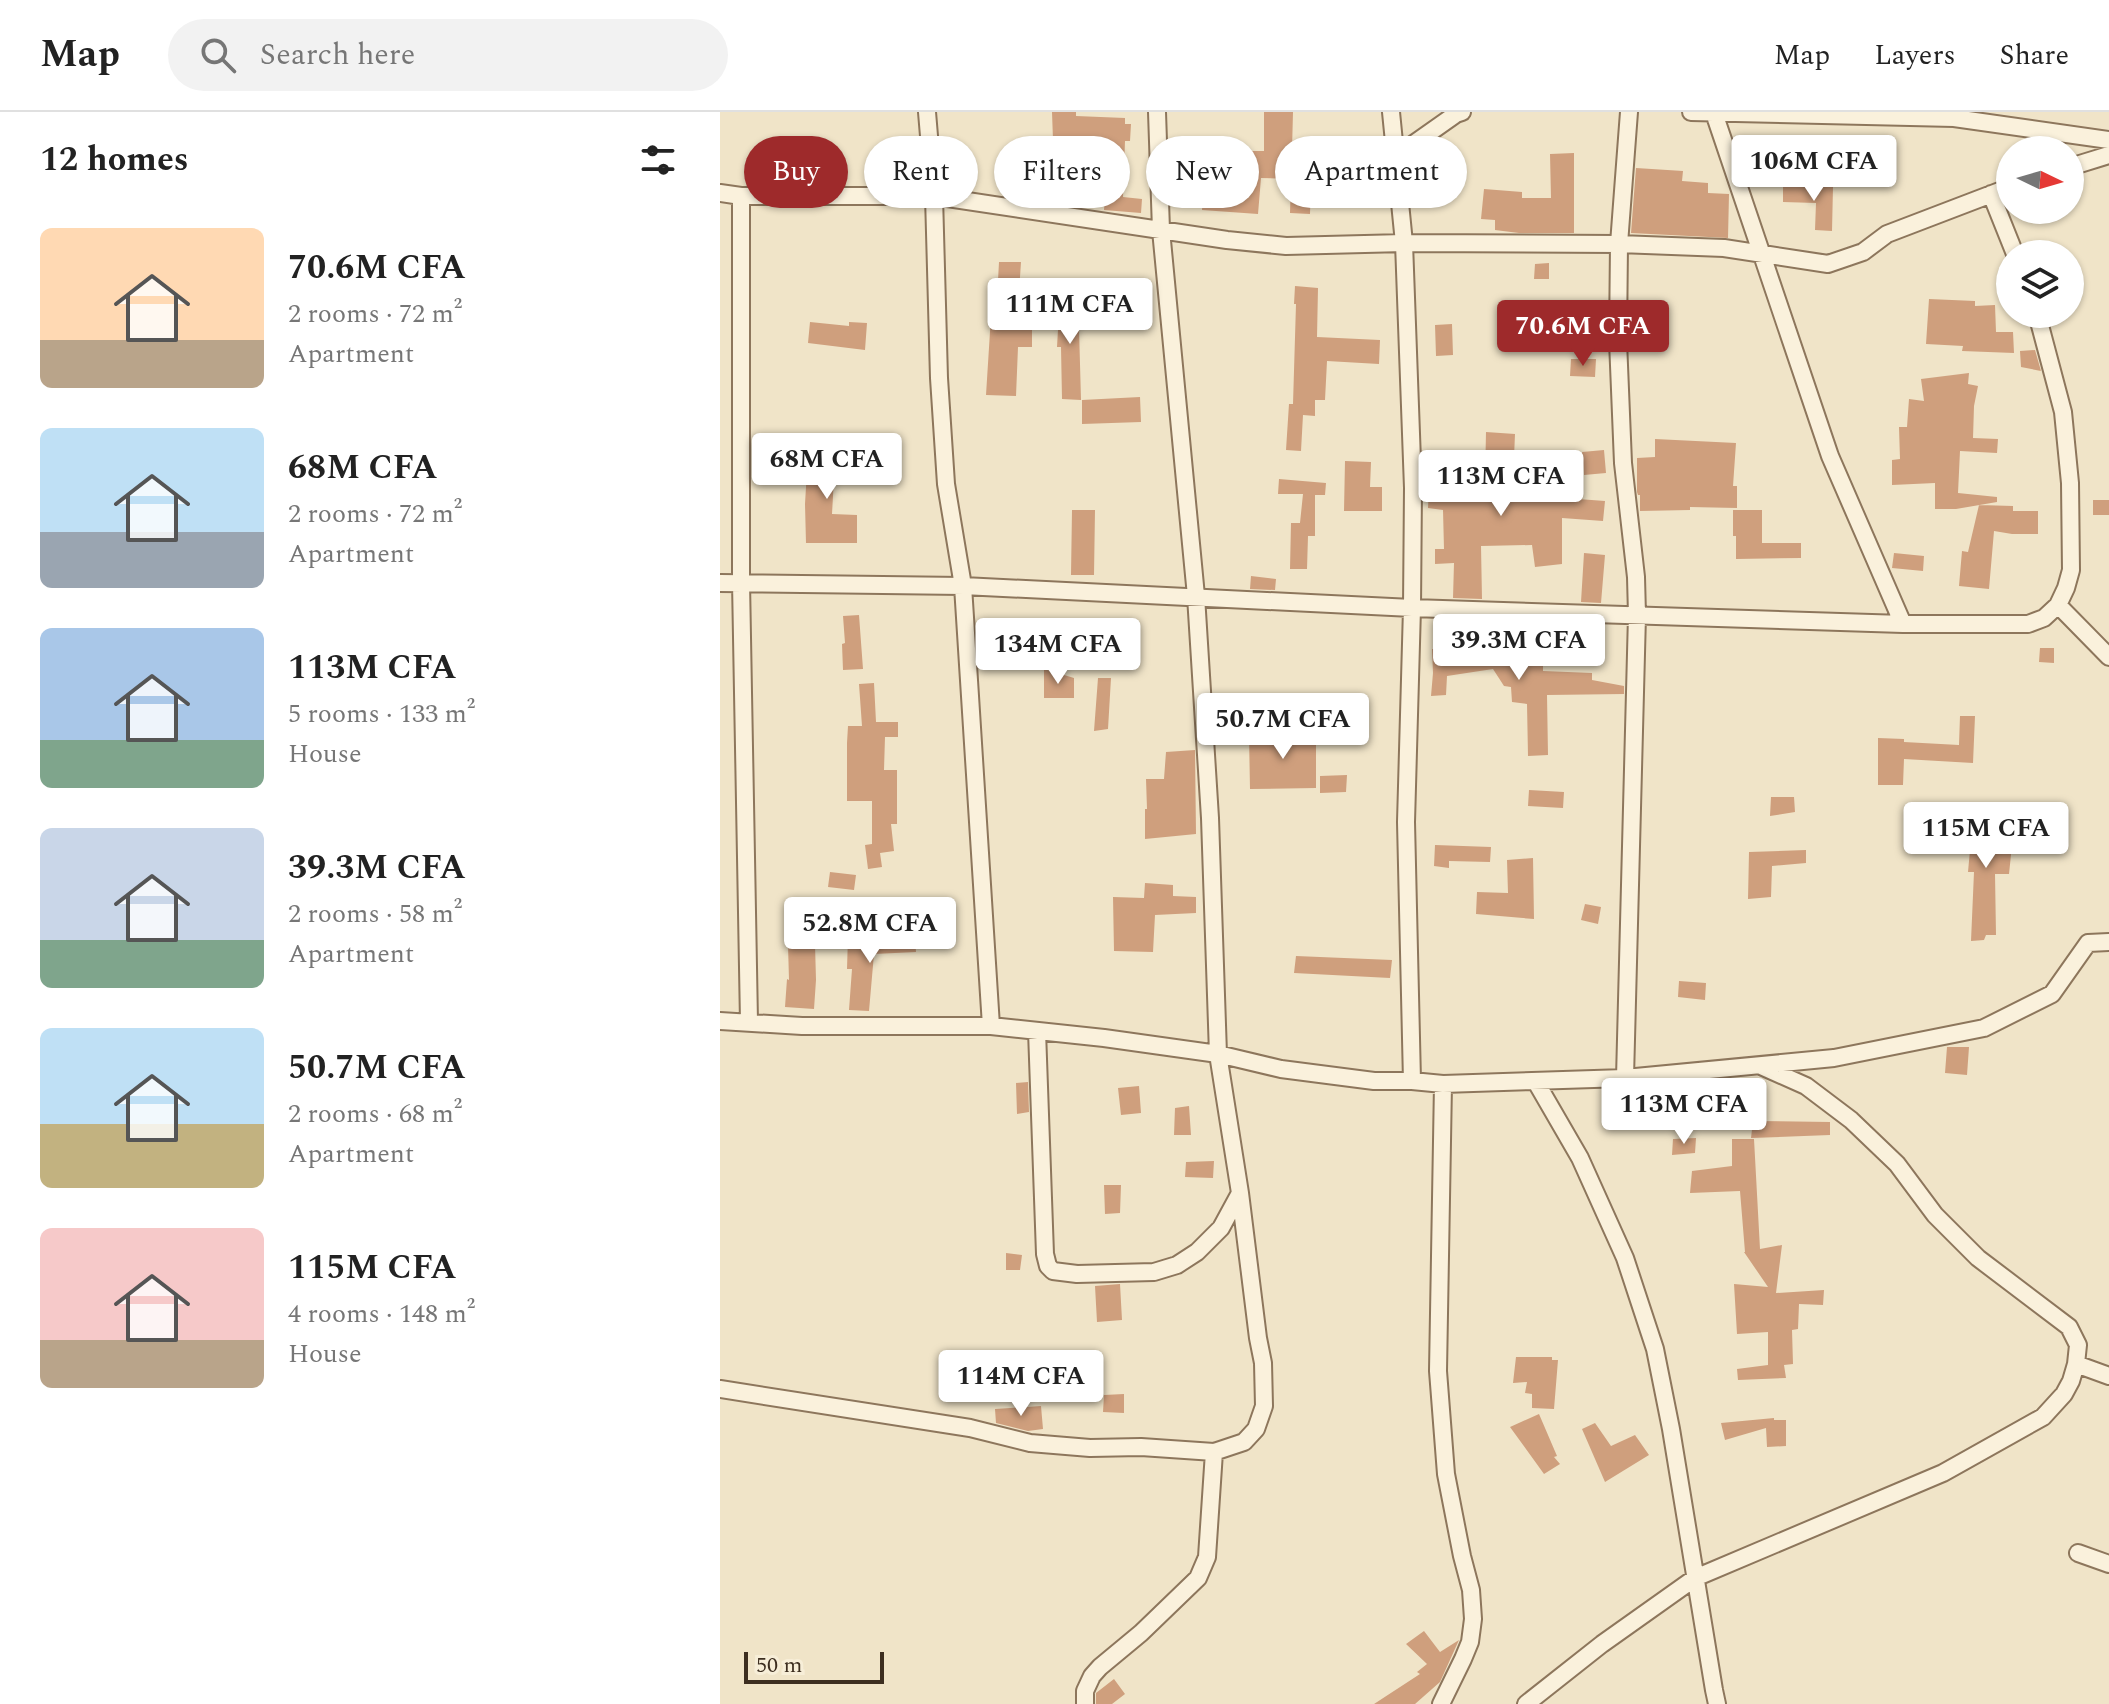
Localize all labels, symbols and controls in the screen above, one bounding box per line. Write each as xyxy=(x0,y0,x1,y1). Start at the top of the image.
search box xyxy=(168,19,728,91)
text: Map xyxy=(40,26,120,84)
text: Search here xyxy=(260,32,415,78)
icon: search xyxy=(196,33,240,77)
text: Map xyxy=(1774,34,1830,77)
text: Layers xyxy=(1874,34,1956,77)
text: Share xyxy=(2000,34,2069,77)
text: 12 homes xyxy=(40,134,189,186)
pin: 106M CFA xyxy=(1731,135,1897,203)
chip: Buy xyxy=(744,136,848,208)
chip: Rent xyxy=(864,136,978,208)
chip: Filters xyxy=(994,136,1130,208)
chip: New xyxy=(1146,136,1259,208)
chip: Apartment xyxy=(1275,136,1467,208)
north arrow xyxy=(1996,136,2084,224)
map controls xyxy=(1996,136,2084,328)
icon: filters xyxy=(636,138,680,182)
text: 106M CFA xyxy=(1750,141,1878,181)
button: layers xyxy=(1996,240,2084,328)
text: 70.6M CFA xyxy=(288,242,466,294)
icon: home xyxy=(104,260,200,356)
pin: 111M CFA xyxy=(987,278,1153,346)
text: 111M CFA xyxy=(1006,284,1134,324)
text: 2 rooms · 72 m² xyxy=(288,294,462,334)
pin: 70.6M CFA xyxy=(1491,300,1675,368)
text: 70.6M CFA xyxy=(1515,306,1651,346)
text: Apartment xyxy=(288,334,414,374)
pin: 68M CFA xyxy=(753,433,901,501)
text: 68M CFA xyxy=(770,439,884,479)
text: 68M CFA xyxy=(288,442,438,494)
pin: 113M CFA xyxy=(1418,450,1584,518)
text: 113M CFA xyxy=(1437,456,1565,496)
icon: home xyxy=(104,460,200,556)
text: 2 rooms · 72 m² xyxy=(288,494,462,534)
text: Apartment xyxy=(288,534,414,574)
pin: 39.3M CFA xyxy=(1427,614,1611,682)
pin: 134M CFA xyxy=(975,618,1141,686)
text: 39.3M CFA xyxy=(1451,620,1587,660)
text: 134M CFA xyxy=(994,624,1122,664)
text: 113M CFA xyxy=(288,642,457,694)
icon: home xyxy=(104,660,200,756)
pin: 50.7M CFA xyxy=(1191,693,1375,761)
text: 5 rooms · 133 m² xyxy=(288,694,475,734)
text: 50.7M CFA xyxy=(1215,699,1351,739)
text: House xyxy=(288,734,362,774)
pin: 115M CFA xyxy=(1903,802,2069,870)
text: 115M CFA xyxy=(1922,808,2050,848)
text: 39.3M CFA xyxy=(288,842,466,894)
icon: home xyxy=(104,860,200,956)
text: 2 rooms · 58 m² xyxy=(288,894,462,934)
pin: 52.8M CFA xyxy=(778,897,962,965)
text: 52.8M CFA xyxy=(802,903,938,943)
text: Apartment xyxy=(288,934,414,974)
text: 50.7M CFA xyxy=(288,1042,466,1094)
icon: home xyxy=(104,1060,200,1156)
pin: 113M CFA xyxy=(1601,1078,1767,1146)
text: 113M CFA xyxy=(1620,1084,1748,1124)
text: 2 rooms · 68 m² xyxy=(288,1094,462,1134)
text: Apartment xyxy=(288,1134,414,1174)
text: 115M CFA xyxy=(288,1242,457,1294)
icon: home xyxy=(104,1260,200,1356)
text: 4 rooms · 148 m² xyxy=(288,1294,475,1334)
text: House xyxy=(288,1334,362,1374)
pin: 114M CFA xyxy=(938,1350,1104,1418)
text: 114M CFA xyxy=(957,1356,1085,1396)
scale bar xyxy=(744,1648,884,1684)
text: 50 m xyxy=(756,1649,802,1682)

